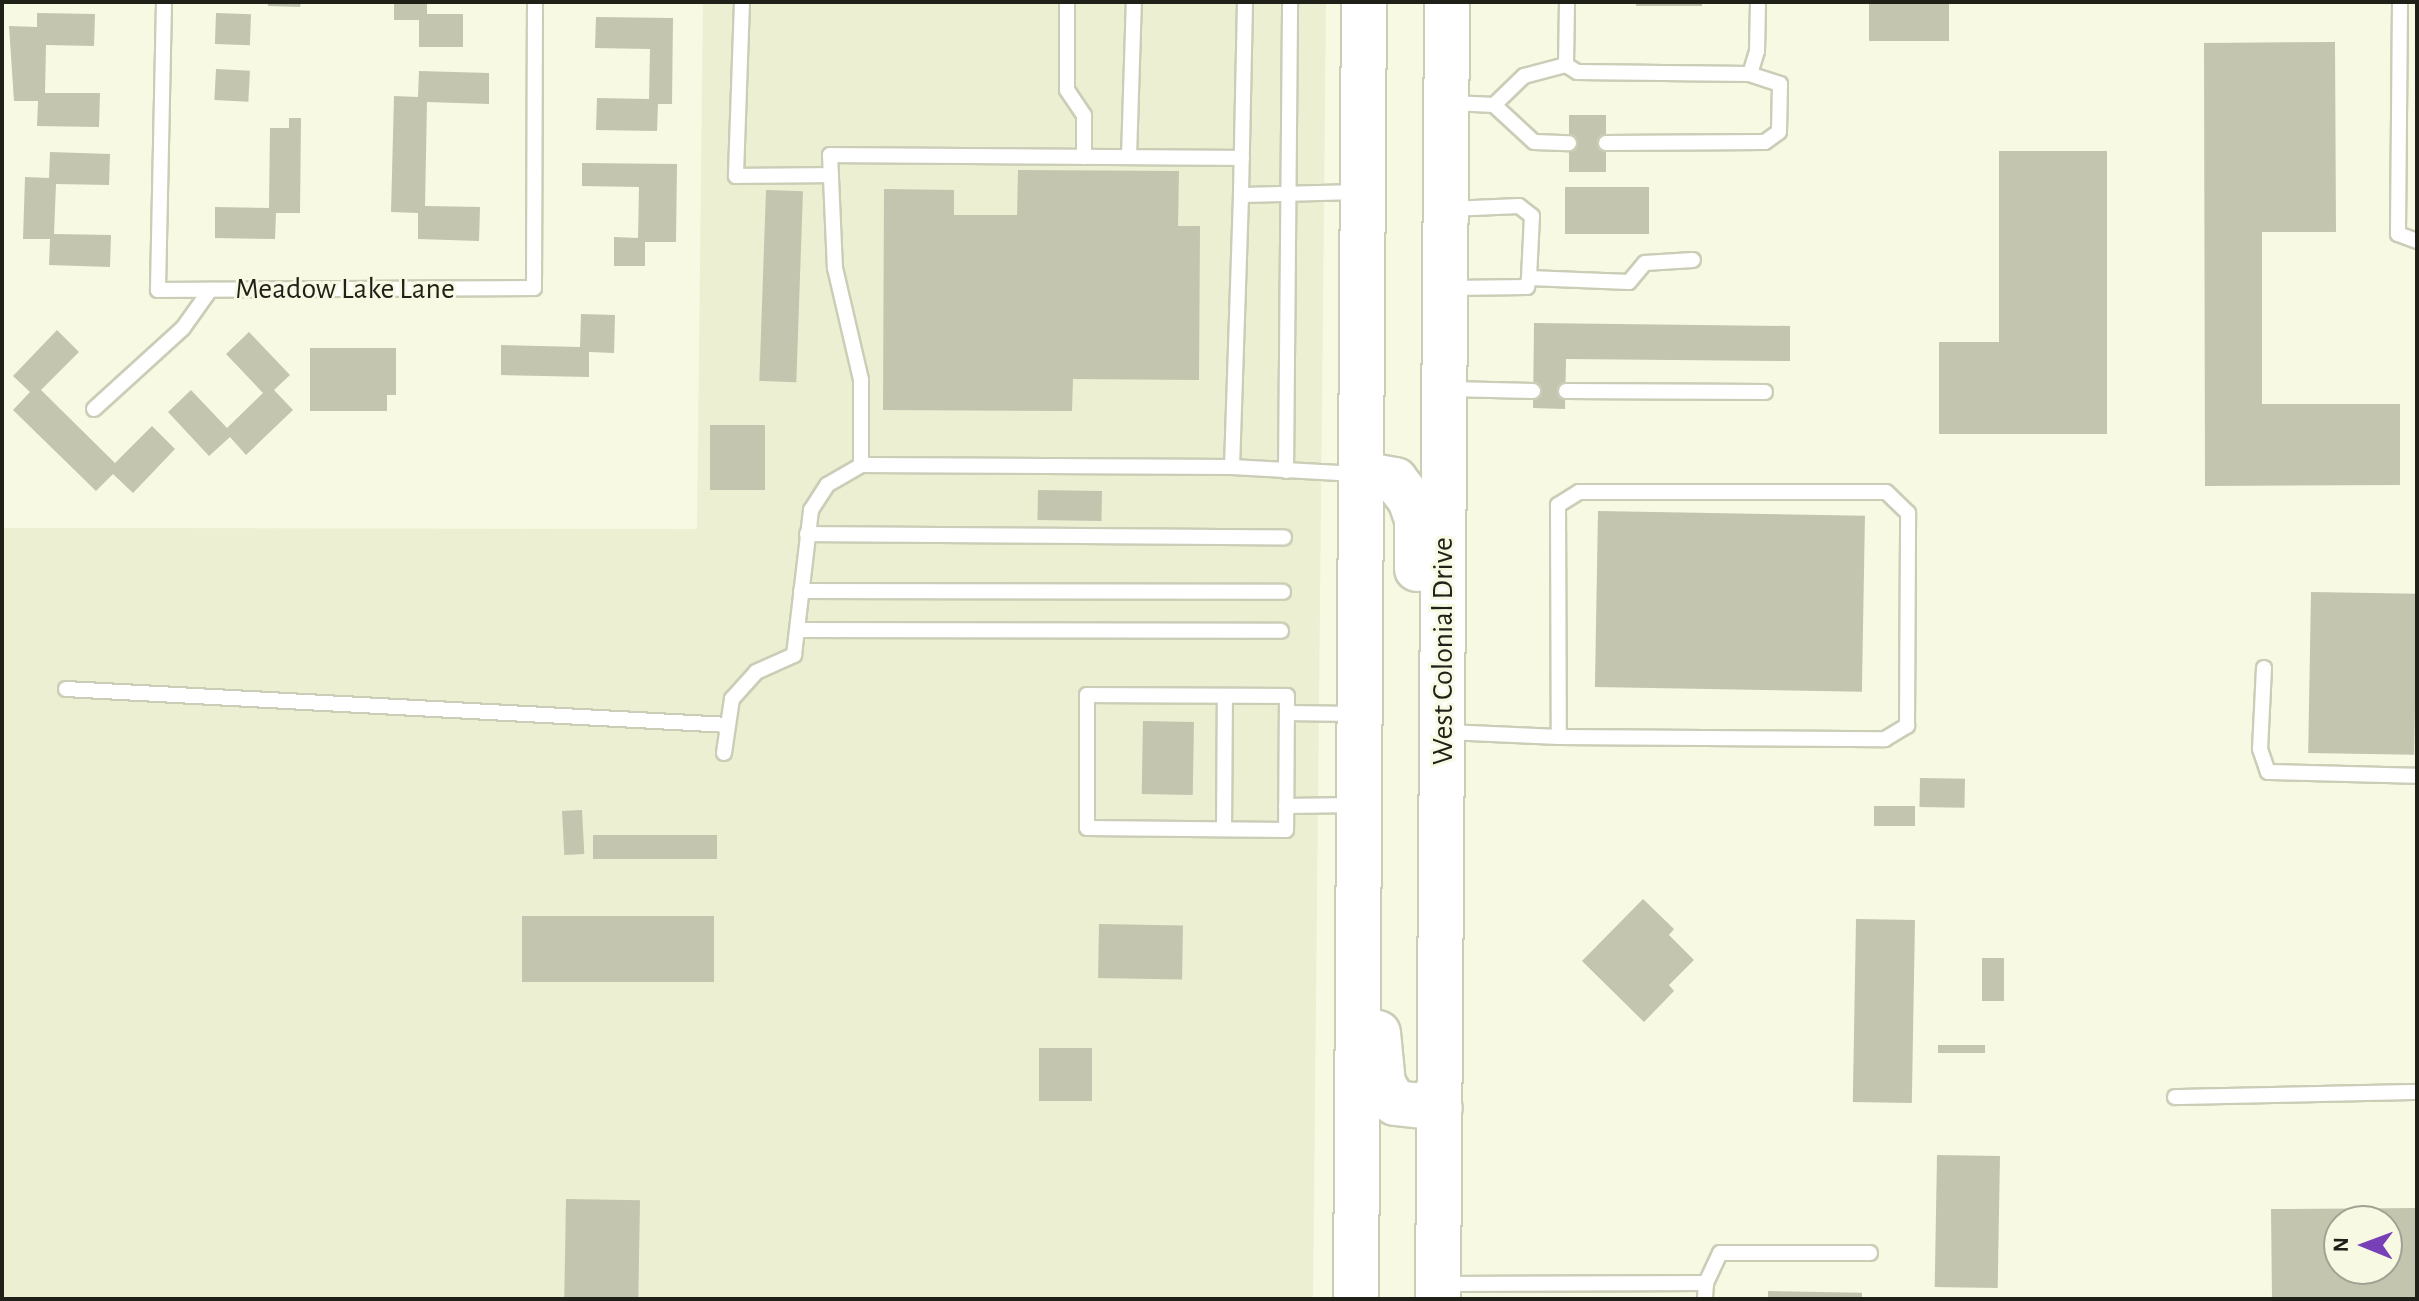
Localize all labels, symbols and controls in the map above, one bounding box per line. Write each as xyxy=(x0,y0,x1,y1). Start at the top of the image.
street label: Meadow Lake Lane xyxy=(235,271,455,307)
street label: West Colonial Drive xyxy=(1425,537,1461,765)
north arrow xyxy=(2323,1205,2403,1285)
text: N xyxy=(2330,1237,2352,1252)

